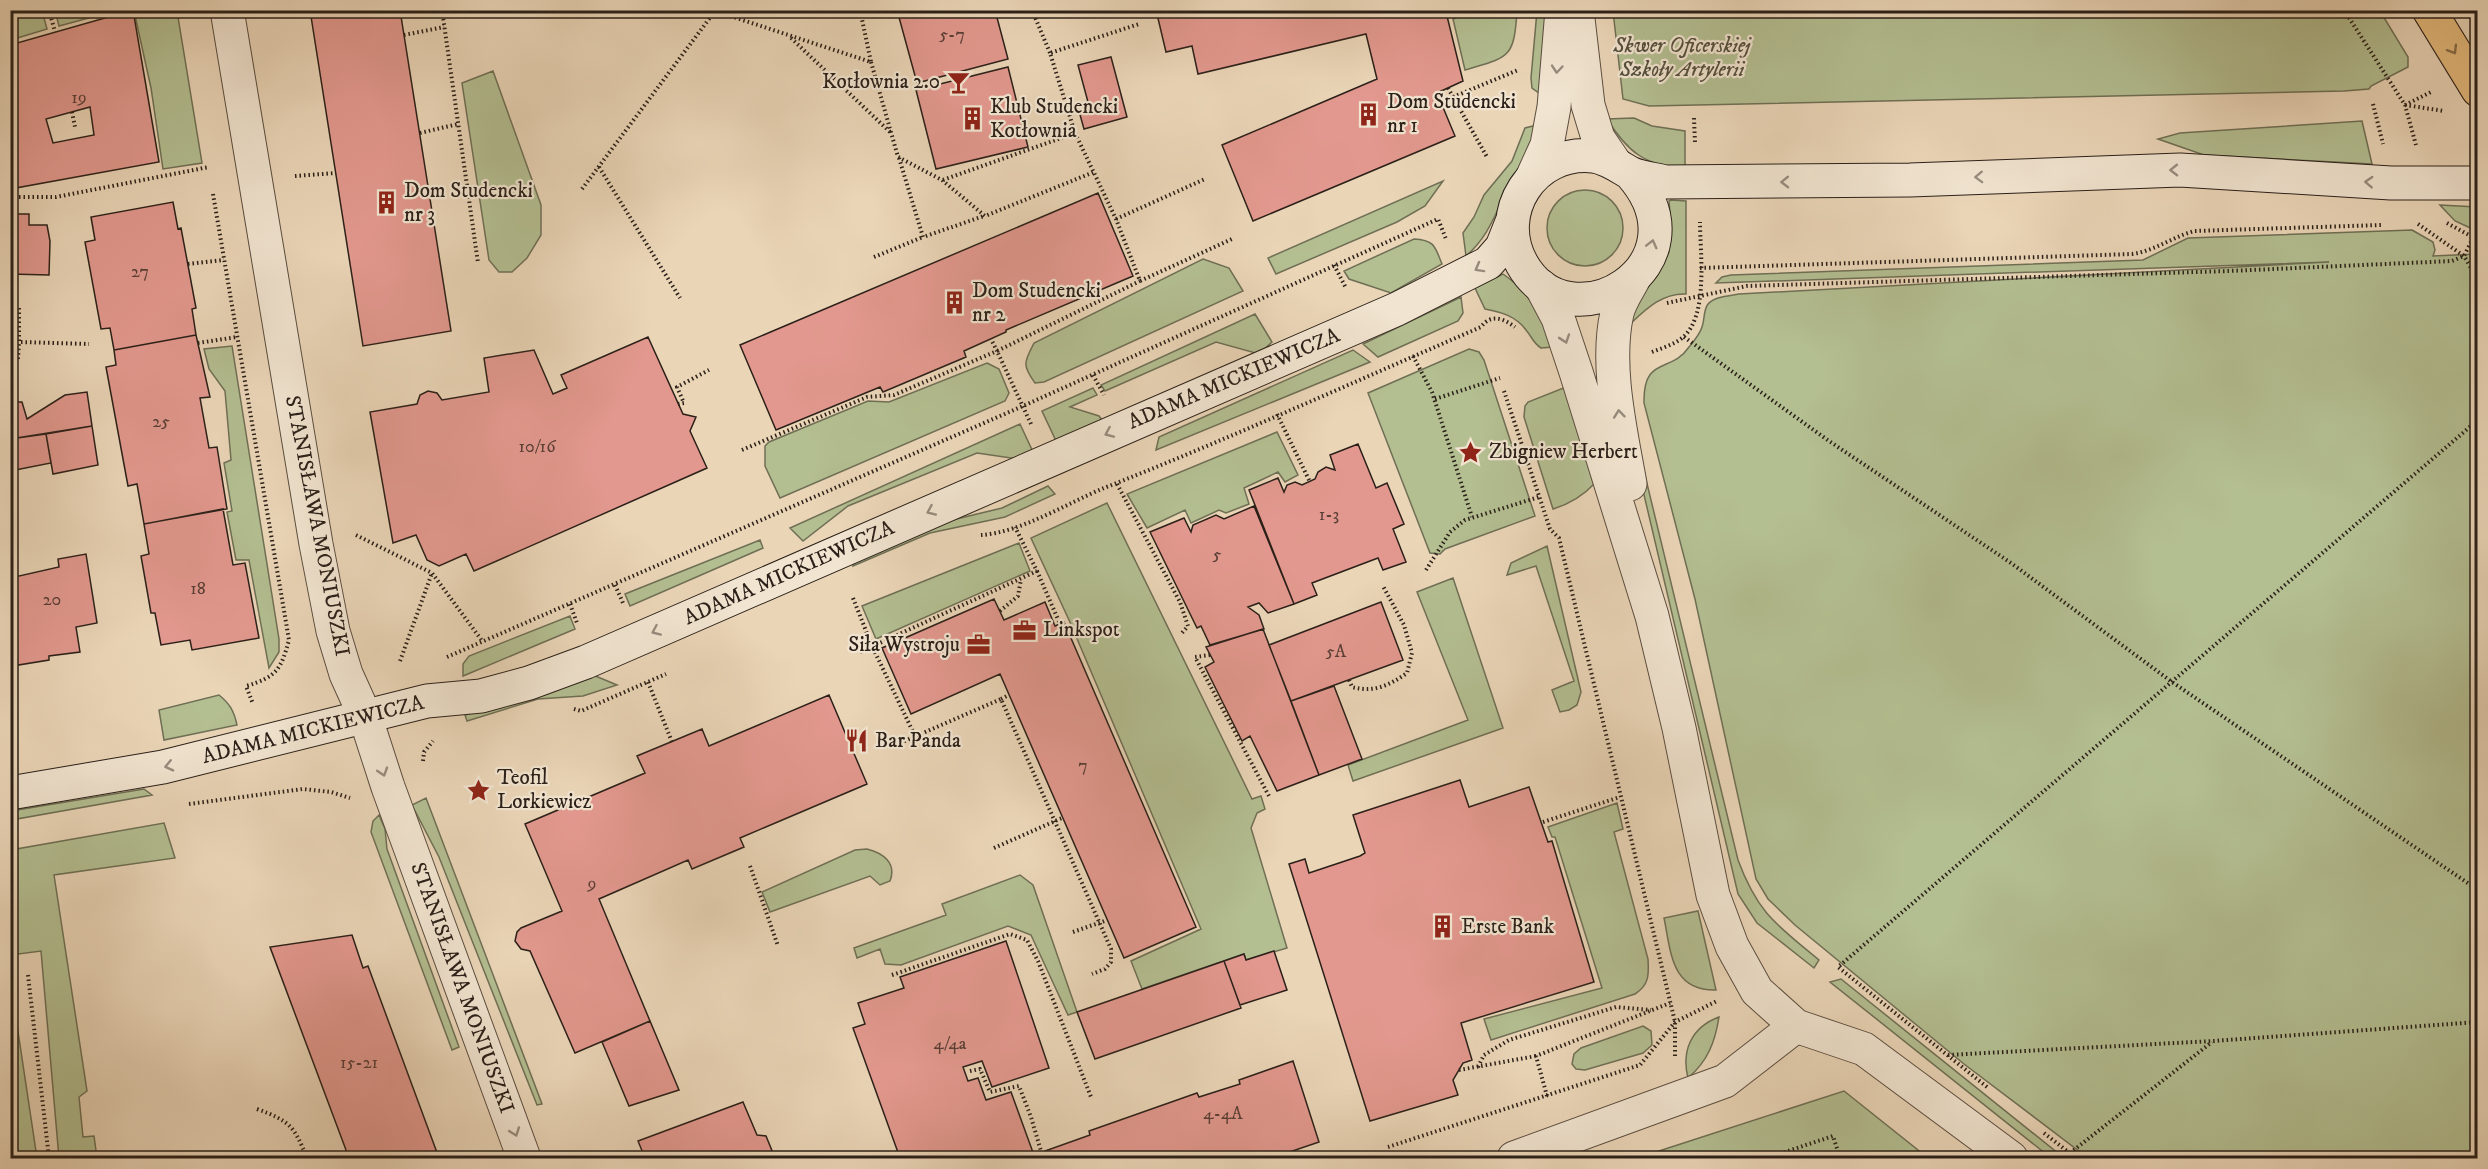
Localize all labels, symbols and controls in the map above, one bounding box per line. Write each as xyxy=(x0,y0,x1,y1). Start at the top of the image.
house number: 5-7 xyxy=(939,24,965,46)
park label: Skwer Oficerskiej Szkoły Artylerii xyxy=(1612,33,1752,83)
one-way arrow xyxy=(2446,44,2458,54)
one-way arrow xyxy=(1551,64,1564,73)
place label: Kotłownia 2.0 xyxy=(822,69,940,95)
bar icon: Kotłownia 2.0 xyxy=(945,69,971,95)
house number: 19 xyxy=(71,87,87,109)
place label: Dom Studencki nr 1 xyxy=(1387,89,1516,139)
place label: Klub Studencki Kotłownia xyxy=(990,94,1118,144)
building icon: Dom Studencki nr 1 xyxy=(1356,101,1382,127)
building icon: Klub Studencki Kotłownia xyxy=(959,106,985,132)
one-way arrow xyxy=(2170,164,2179,176)
one-way arrow xyxy=(1975,171,1984,184)
one-way arrow xyxy=(2364,175,2373,188)
one-way arrow xyxy=(1780,176,1789,188)
place label: Dom Studencki nr 3 xyxy=(404,178,533,228)
building icon: Dom Studencki nr 3 xyxy=(373,190,399,216)
one-way arrow xyxy=(1645,239,1658,249)
house number: 27 xyxy=(131,261,149,283)
one-way arrow xyxy=(1475,261,1485,272)
place label: Dom Studencki nr 2 xyxy=(972,278,1101,328)
building icon: Dom Studencki nr 2 xyxy=(941,290,967,316)
street label: ADAMA MICKIEWICZA xyxy=(1124,322,1344,435)
one-way arrow xyxy=(1558,333,1571,344)
street label: STANISŁAWA MONIUSZKI xyxy=(279,393,355,659)
one-way arrow xyxy=(1613,409,1625,418)
house number: 25 xyxy=(152,411,170,433)
one-way arrow xyxy=(1105,426,1116,438)
house number: 10/16 xyxy=(518,436,556,458)
place icon: Zbigniew Herbert xyxy=(1458,439,1484,465)
place label: Zbigniew Herbert xyxy=(1489,439,1638,465)
one-way arrow xyxy=(926,504,937,516)
house number: 1-3 xyxy=(1319,504,1339,526)
street label: ADAMA MICKIEWICZA xyxy=(680,515,899,631)
house number: 5 xyxy=(1213,544,1222,566)
house number: 18 xyxy=(190,578,206,600)
house number: 20 xyxy=(43,589,61,611)
office icon: Linkspot xyxy=(1012,617,1038,643)
place label: Linkspot xyxy=(1043,617,1120,643)
one-way arrow xyxy=(651,624,662,636)
place label: Siła Wystroju xyxy=(848,632,960,658)
office icon: Siła Wystroju xyxy=(965,632,991,658)
house number: 5A xyxy=(1326,641,1347,663)
street label: ADAMA MICKIEWICZA xyxy=(199,690,427,770)
restaurant icon: Bar Panda xyxy=(844,728,870,754)
place label: Bar Panda xyxy=(875,728,961,754)
house number: 7 xyxy=(1078,755,1088,777)
one-way arrow xyxy=(164,758,174,771)
place label: Teofil Lorkiewicz xyxy=(497,765,591,815)
one-way arrow xyxy=(375,766,388,777)
place icon: Teofil Lorkiewicz xyxy=(466,777,492,803)
street label: STANISŁAWA MONIUSZKI xyxy=(404,859,520,1117)
house number: 9 xyxy=(587,873,596,895)
building icon: Erste Bank xyxy=(1430,914,1456,940)
place label: Erste Bank xyxy=(1461,914,1555,940)
house number: 4/4a xyxy=(934,1033,967,1055)
house number: 15-21 xyxy=(340,1052,378,1074)
house number: 4-4A xyxy=(1203,1103,1243,1125)
one-way arrow xyxy=(507,1127,520,1137)

